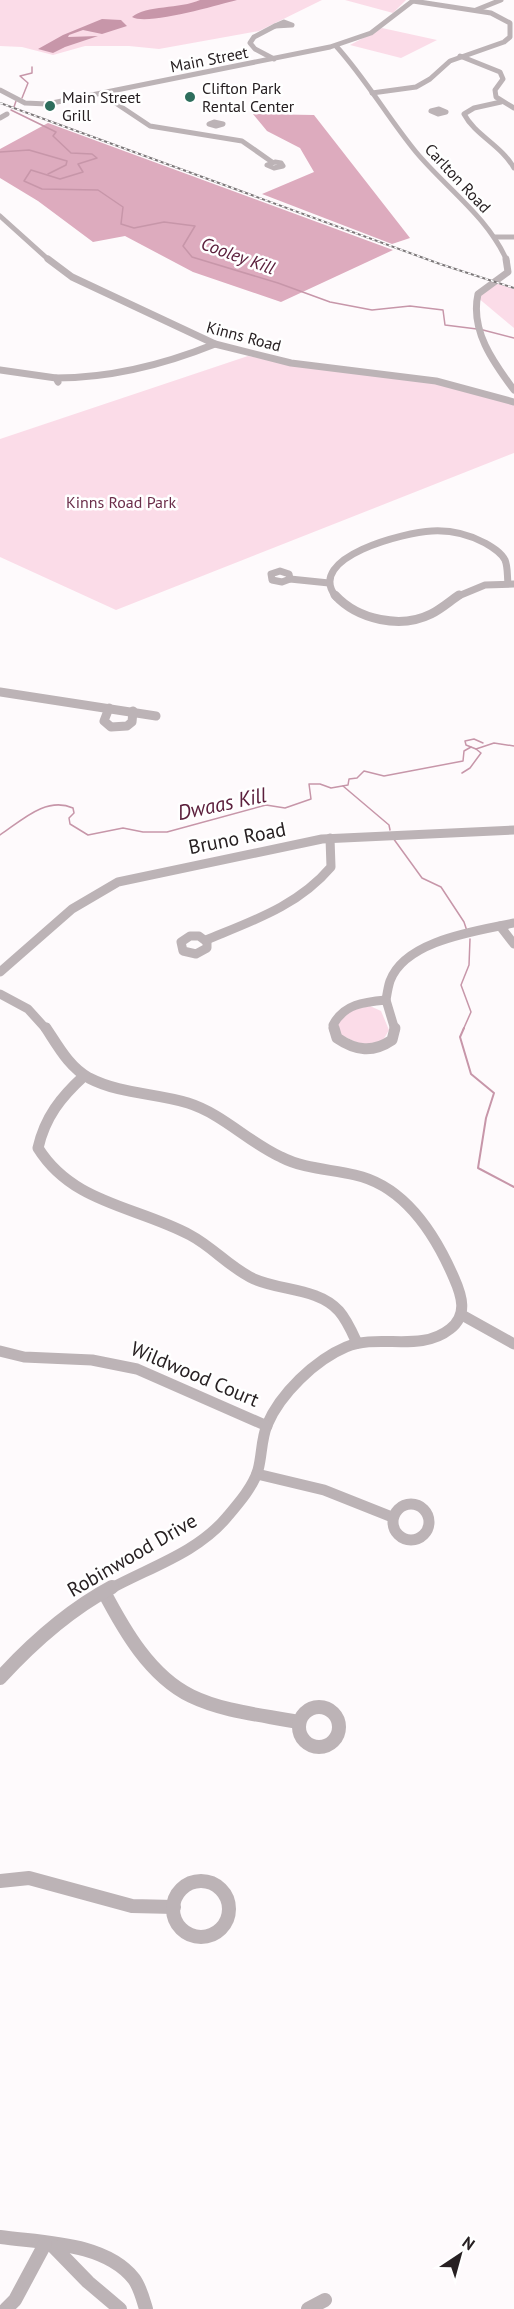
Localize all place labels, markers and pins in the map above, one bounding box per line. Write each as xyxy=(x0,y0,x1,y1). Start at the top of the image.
place label: Clifton Park Rental Center xyxy=(202,78,295,116)
place label: Main Street Grill xyxy=(62,87,141,125)
marker: Clifton Park Rental Center xyxy=(183,90,197,104)
marker: Main Street Grill xyxy=(43,99,57,113)

